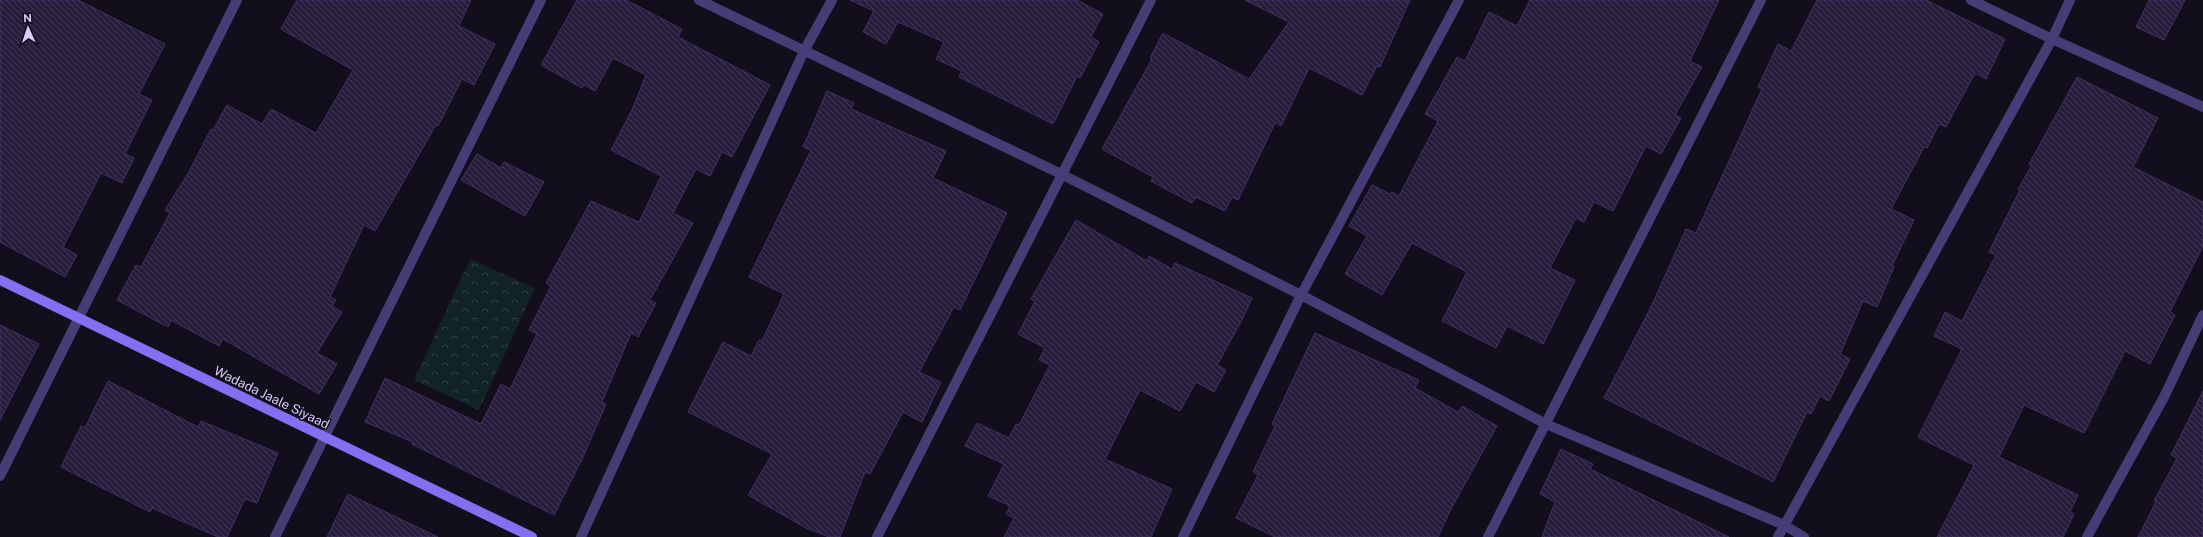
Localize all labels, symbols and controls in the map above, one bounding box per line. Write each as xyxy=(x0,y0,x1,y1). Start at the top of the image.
north arrow xyxy=(8,8,48,48)
text: N xyxy=(23,12,32,24)
street label: Wadada Jaale Siyaad xyxy=(212,363,332,432)

